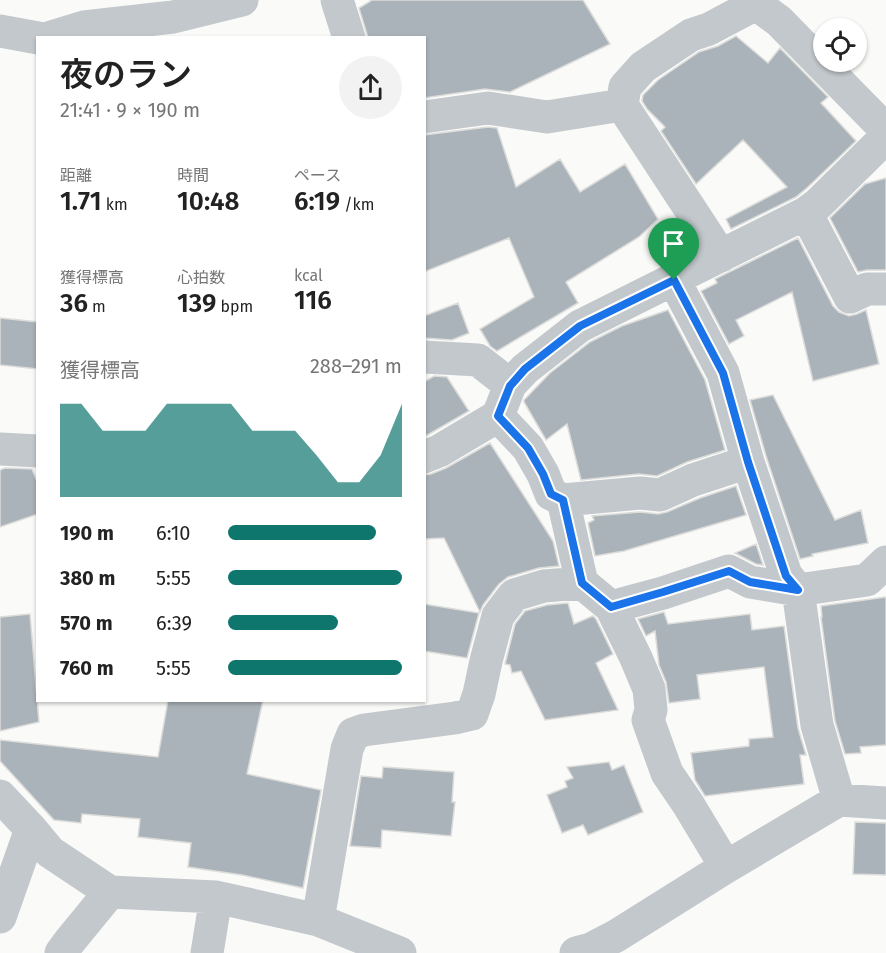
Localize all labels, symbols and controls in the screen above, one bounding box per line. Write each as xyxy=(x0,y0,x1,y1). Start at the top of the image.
map controls xyxy=(813,18,867,72)
button: locate xyxy=(813,18,867,72)
text: 夜のラン xyxy=(60,55,192,95)
button: share xyxy=(339,56,402,119)
text: 21:41 · 9 × 190 m xyxy=(60,98,200,122)
text: 距離 xyxy=(60,166,92,185)
text: 時間 xyxy=(177,166,209,185)
text: ペース xyxy=(294,166,341,185)
text: 1.71 xyxy=(60,186,102,217)
text: 10:48 xyxy=(177,186,239,217)
text: 6:19 xyxy=(294,186,340,217)
text: km xyxy=(102,195,128,214)
text: /km xyxy=(340,195,374,214)
pin xyxy=(648,218,699,280)
icon: arrive xyxy=(657,227,690,260)
text: kcal xyxy=(294,266,323,285)
text: 獲得標高 xyxy=(60,268,124,287)
text: 心拍数 xyxy=(177,268,225,287)
text: 116 xyxy=(294,285,332,316)
text: 36 xyxy=(60,288,88,319)
text: 139 xyxy=(177,288,216,319)
text: m xyxy=(88,297,106,316)
text: bpm xyxy=(216,297,253,316)
text: 288–291 m xyxy=(310,354,402,378)
text: 獲得標高 xyxy=(60,358,140,382)
text: 190 m xyxy=(60,521,114,545)
text: 6:10 xyxy=(156,521,190,545)
text: 380 m xyxy=(60,566,115,590)
text: 5:55 xyxy=(156,566,191,590)
text: 570 m xyxy=(60,611,113,635)
text: 6:39 xyxy=(156,611,192,635)
text: 760 m xyxy=(60,656,114,680)
text: 5:55 xyxy=(156,656,191,680)

